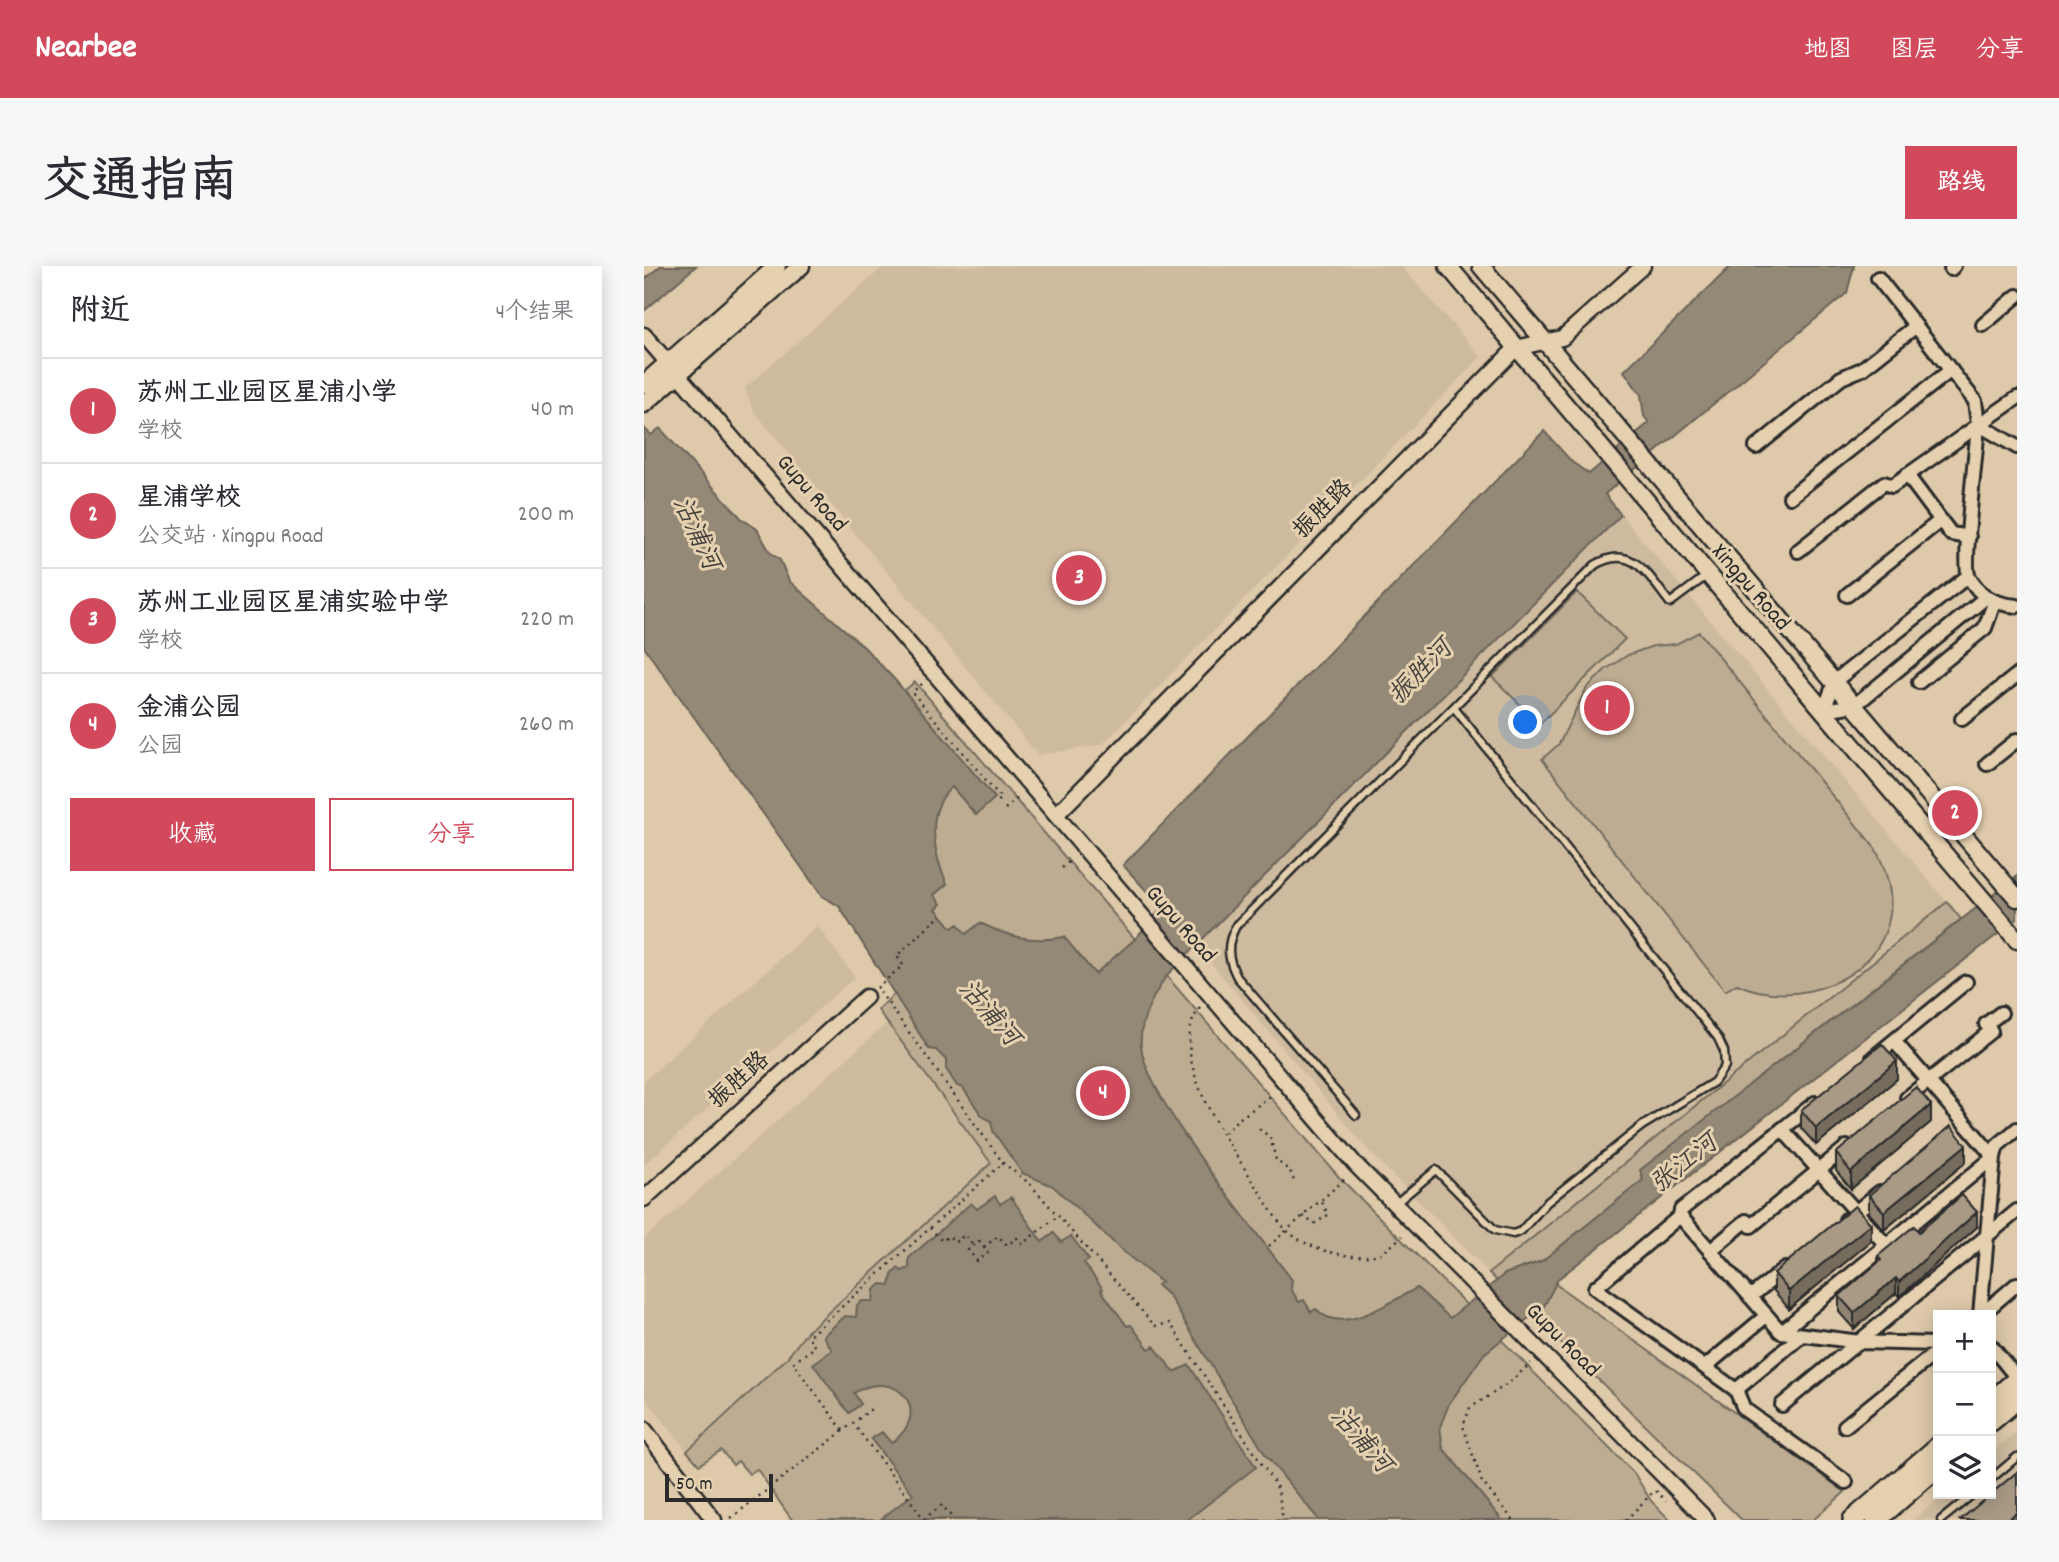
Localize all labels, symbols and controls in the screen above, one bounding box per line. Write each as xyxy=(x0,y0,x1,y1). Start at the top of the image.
text: Nearbee xyxy=(35,26,137,73)
text: 地图 xyxy=(1804,34,1852,68)
text: 图层 xyxy=(1890,34,1938,68)
text: 分享 xyxy=(1976,34,2024,68)
button: 路线 xyxy=(1905,146,2017,219)
text: 交通指南 xyxy=(42,150,238,220)
text: 附近 xyxy=(70,292,130,335)
text: 4个结果 xyxy=(495,297,574,330)
text: 苏州工业园区星浦小学 xyxy=(137,376,397,413)
text: 1 xyxy=(90,394,96,427)
text: 40 m xyxy=(531,394,574,427)
text: 学校 xyxy=(137,416,183,449)
street label: Gupu Road xyxy=(767,447,855,541)
street label: 振胜路 xyxy=(1287,473,1361,547)
text: 星浦学校 xyxy=(137,481,241,518)
water label: 沽浦河 xyxy=(662,491,730,581)
text: 2 xyxy=(88,499,98,532)
text: 200 m xyxy=(518,499,574,532)
text: 公交站 · Xingpu Road xyxy=(137,521,324,554)
street label: Xingpu Road xyxy=(1702,537,1798,639)
pin: 3 xyxy=(1056,552,1102,604)
text: 苏州工业园区星浦实验中学 xyxy=(137,586,449,623)
text: 3 xyxy=(88,604,98,637)
text: 220 m xyxy=(520,604,574,637)
text: 学校 xyxy=(137,626,183,659)
water label: 振胜河 xyxy=(1382,629,1465,714)
pin: 1 xyxy=(1584,682,1630,734)
text: 金浦公园 xyxy=(137,691,241,728)
your location xyxy=(1508,705,1542,739)
text: 4 xyxy=(88,709,98,742)
text: 260 m xyxy=(519,709,574,742)
text: 公园 xyxy=(137,731,183,764)
pin: 2 xyxy=(1932,787,1978,839)
button: 收藏 xyxy=(70,798,315,871)
button: 分享 xyxy=(329,798,574,871)
street label: Gupu Road xyxy=(1136,878,1224,972)
water label: 沽浦河 xyxy=(948,972,1030,1059)
street label: 振胜路 xyxy=(702,1044,778,1118)
pin: 4 xyxy=(1080,1067,1126,1119)
water label: 张江河 xyxy=(1643,1124,1730,1204)
street label: Gupu Road xyxy=(1517,1296,1607,1386)
map controls xyxy=(1933,1310,1996,1499)
button: + xyxy=(1933,1310,1996,1373)
button: − xyxy=(1933,1373,1996,1436)
water label: 沽浦河 xyxy=(1320,1399,1402,1486)
button: layers xyxy=(1933,1436,1996,1499)
scale bar xyxy=(665,1471,774,1503)
text: 50 m xyxy=(676,1472,713,1499)

